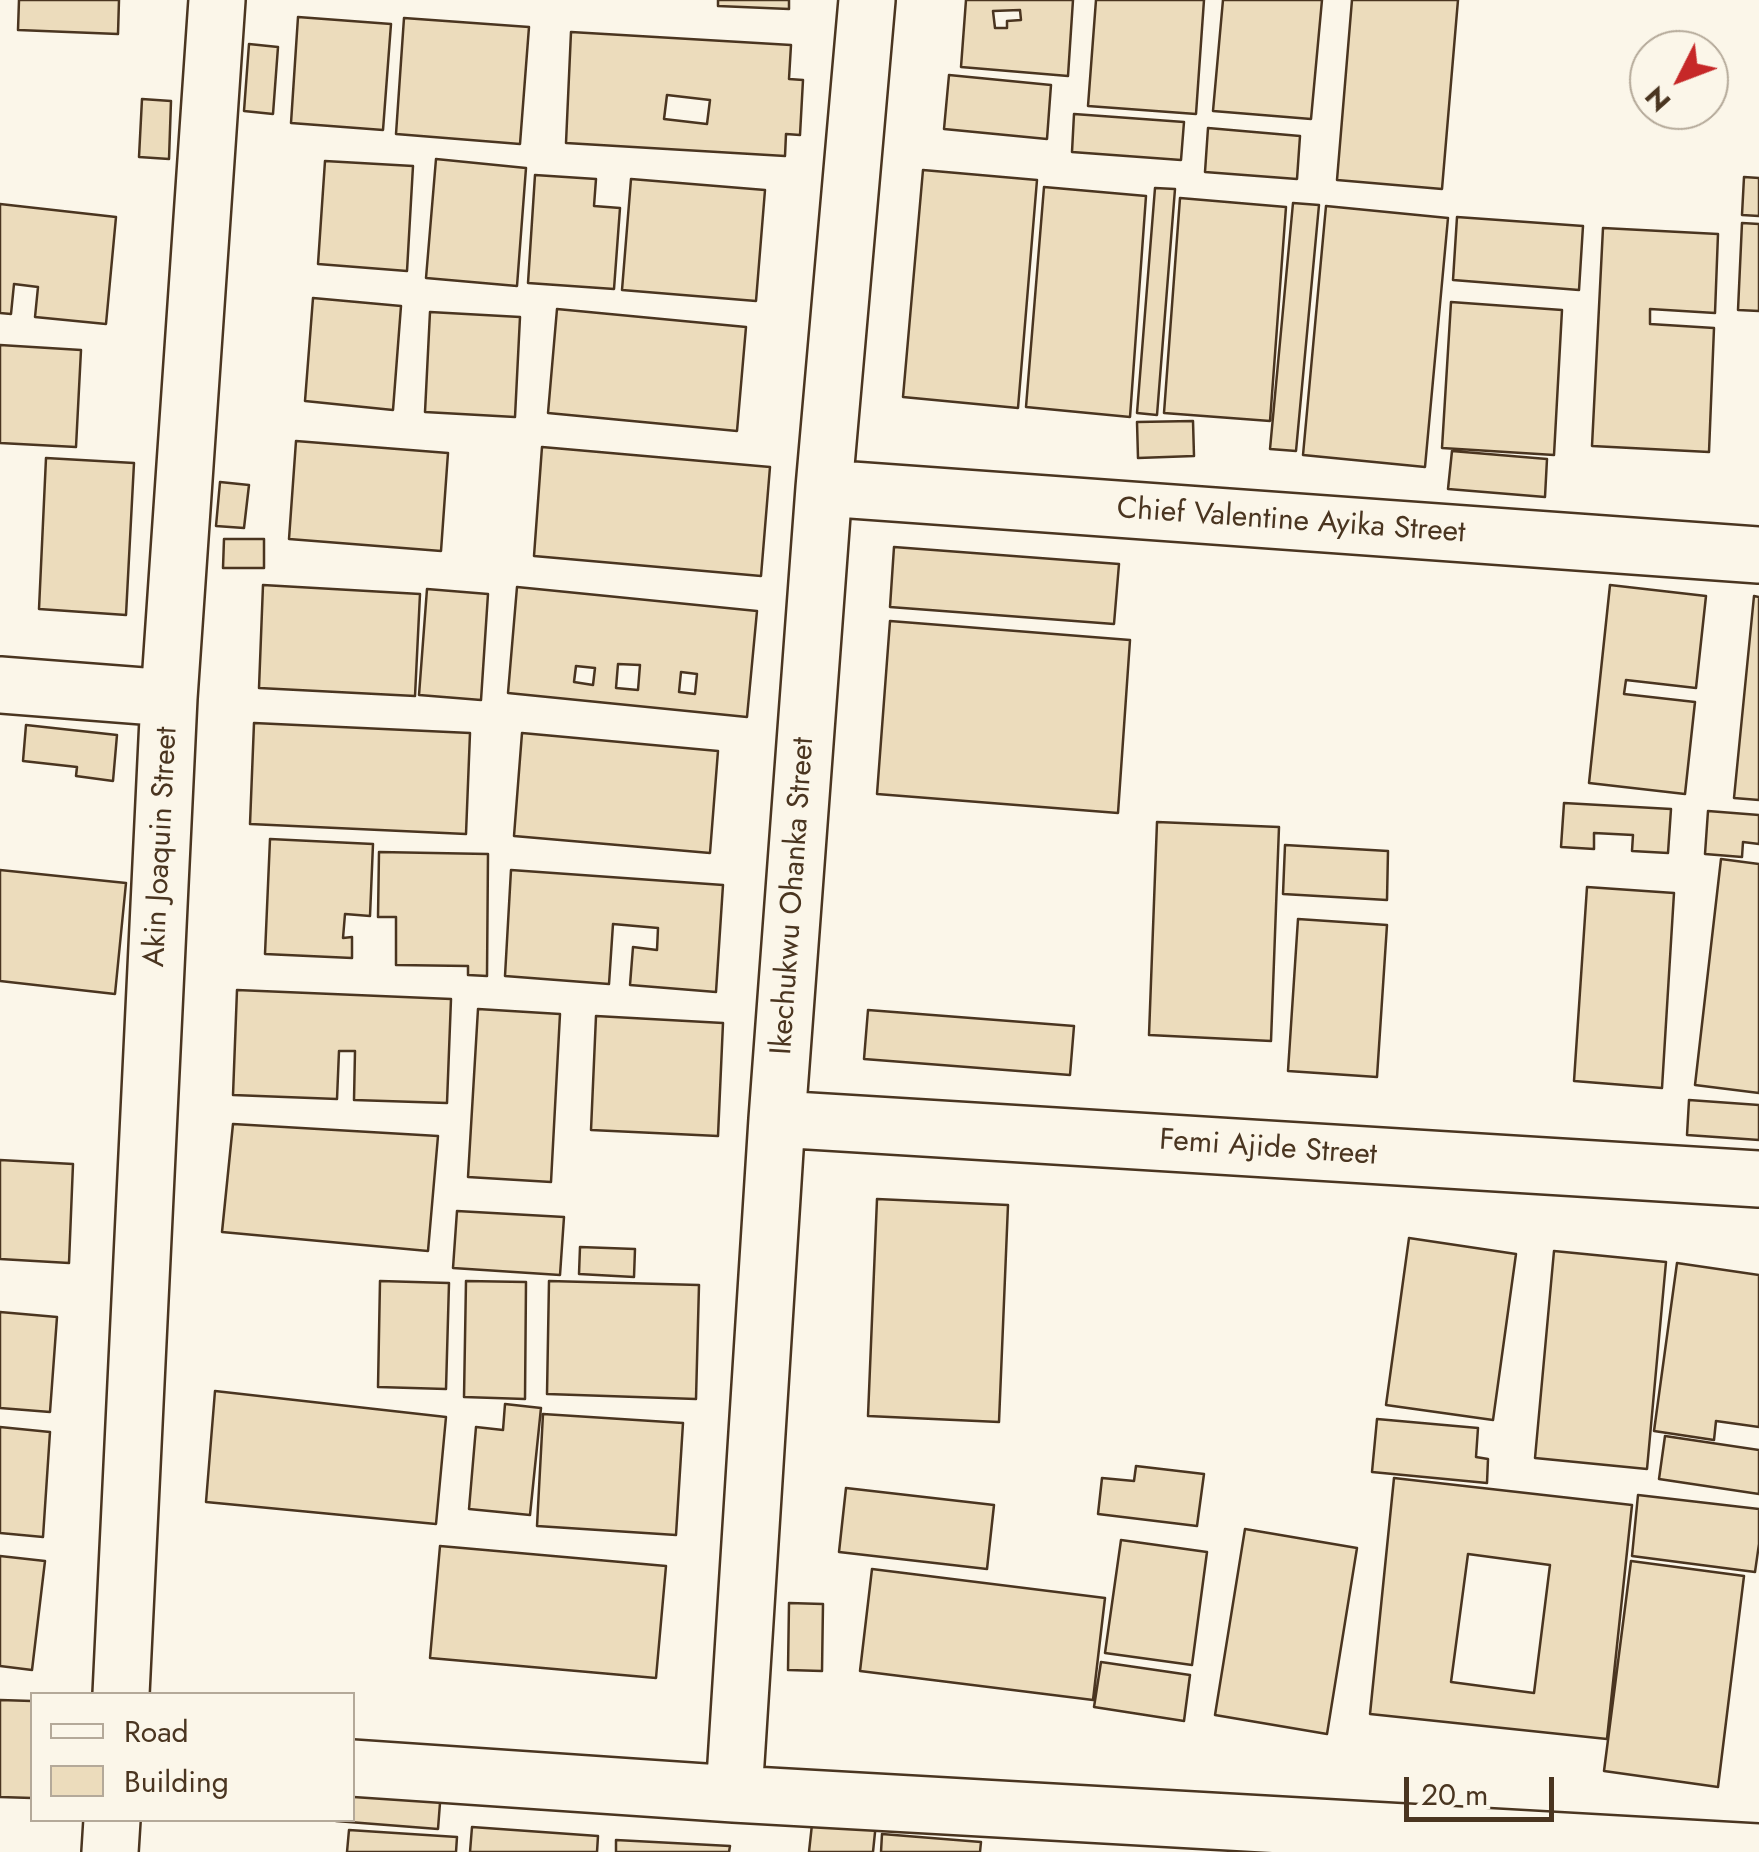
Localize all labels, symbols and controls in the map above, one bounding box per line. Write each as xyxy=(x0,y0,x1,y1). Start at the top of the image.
north arrow xyxy=(1629,30,1729,130)
text: N xyxy=(1635,77,1680,121)
street label: Chief Valentine Ayika Street xyxy=(1116,492,1466,552)
street label: Akin Joaquin Street xyxy=(138,726,186,968)
street label: Ikechukwu Ohanka Street xyxy=(765,736,823,1056)
street label: Femi Ajide Street xyxy=(1158,1123,1378,1175)
legend xyxy=(30,1692,355,1822)
text: Road xyxy=(124,1710,189,1753)
scale bar xyxy=(1409,1757,1559,1819)
text: Building xyxy=(124,1760,229,1803)
text: 20 m xyxy=(1421,1773,1488,1816)

